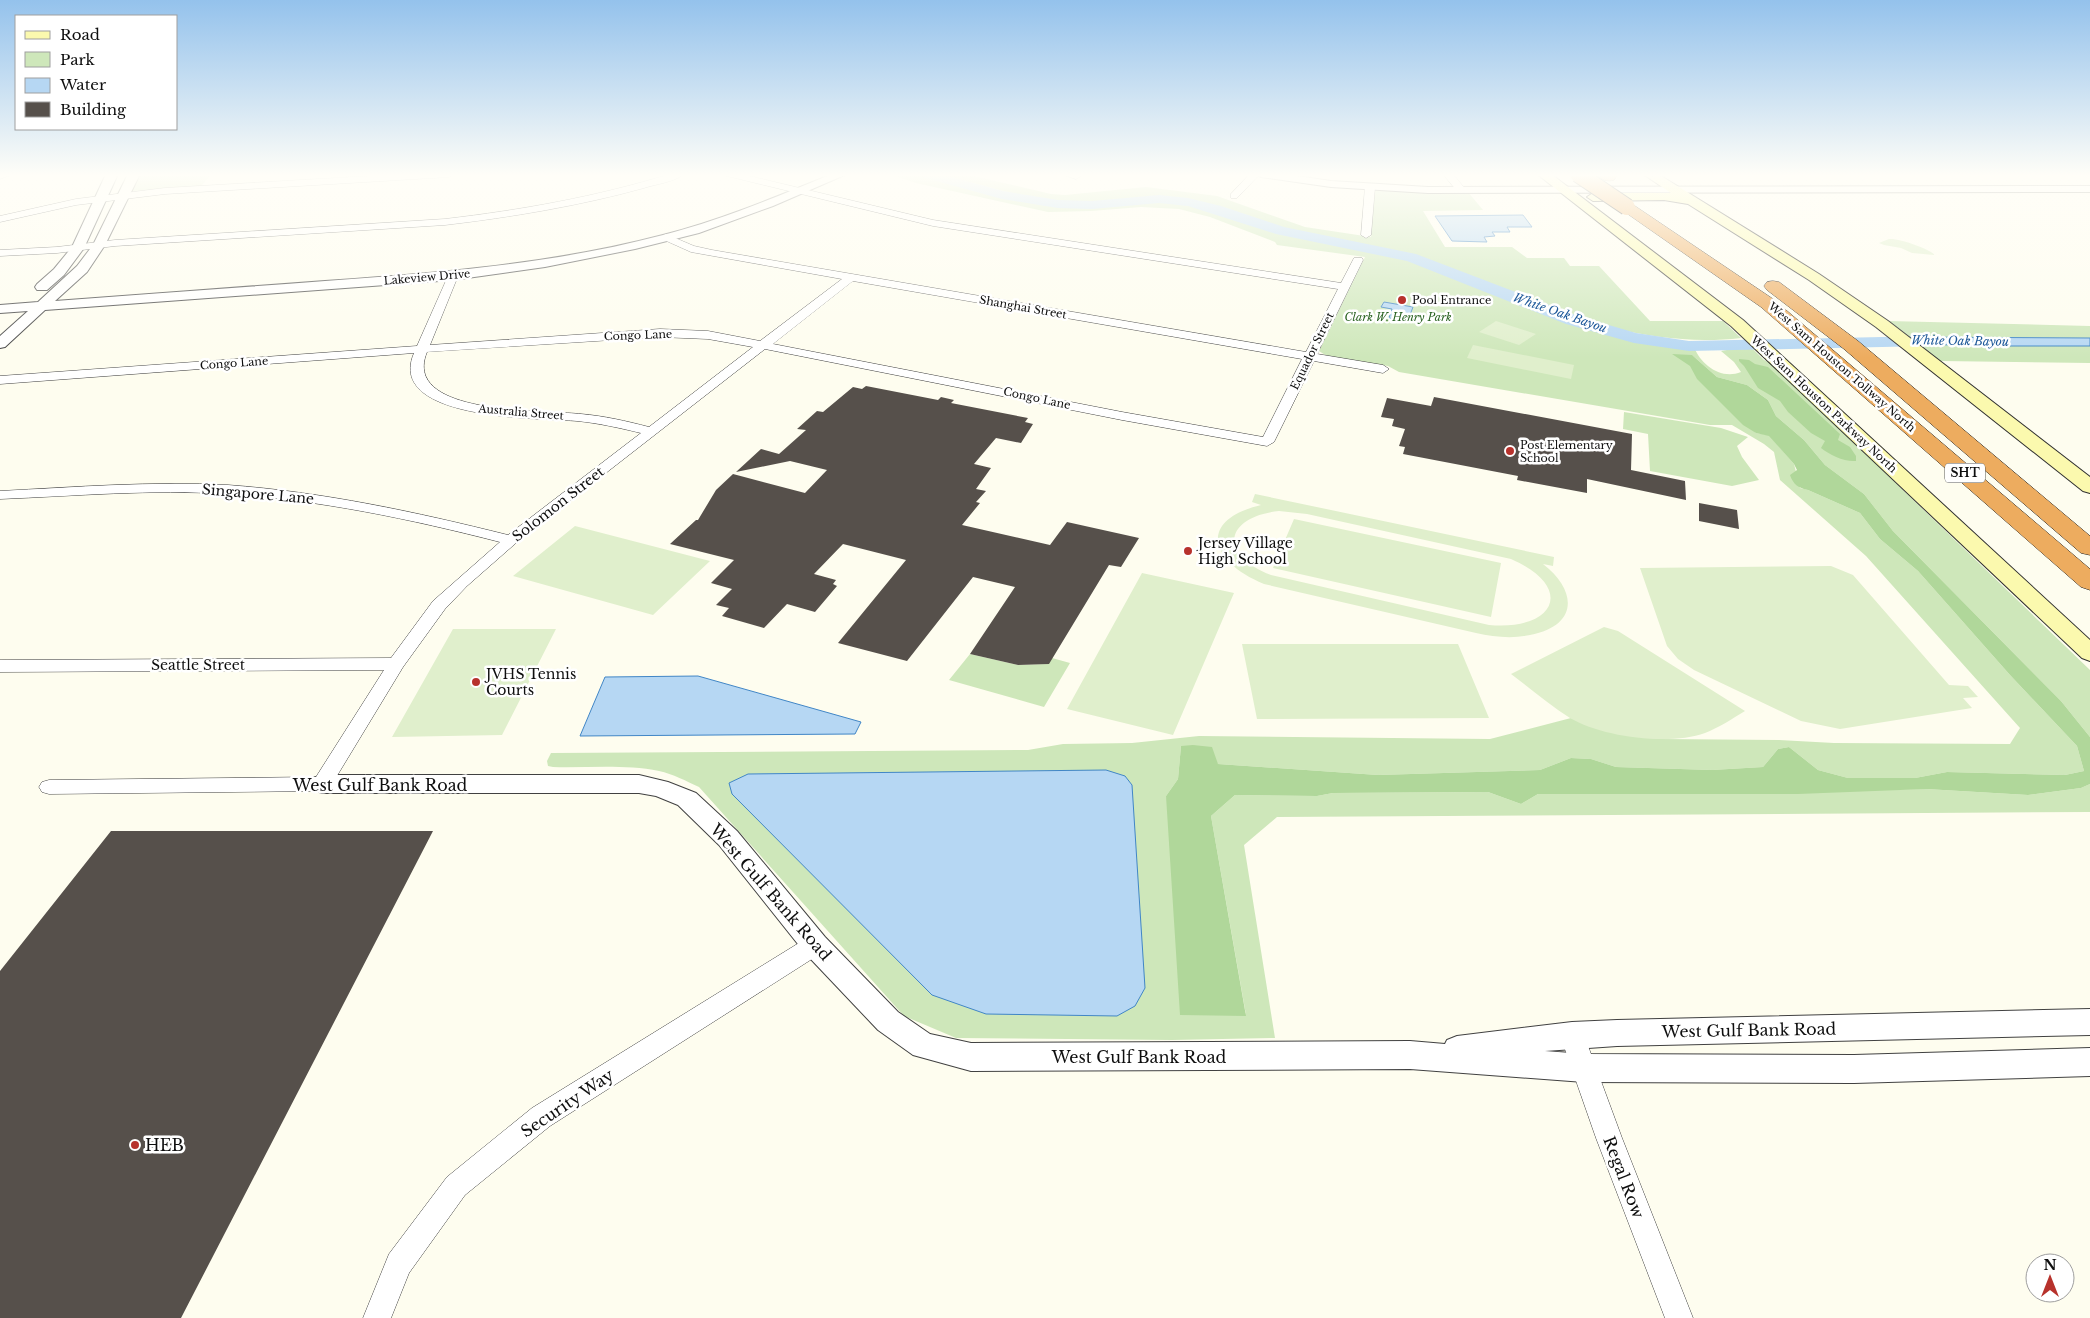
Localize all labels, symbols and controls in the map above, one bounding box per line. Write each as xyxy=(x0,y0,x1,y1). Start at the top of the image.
legend xyxy=(15,15,178,130)
text: Road xyxy=(60,25,100,44)
text: Park xyxy=(60,50,96,69)
text: Water xyxy=(59,75,107,94)
text: Building xyxy=(60,100,127,119)
street label: Lakeview Drive xyxy=(383,266,471,288)
water label: White Oak Bayou xyxy=(1511,289,1609,336)
street label: Shanghai Street xyxy=(978,292,1069,322)
place label: Pool Entrance xyxy=(1412,293,1491,307)
marker: Pool Entrance xyxy=(1396,294,1408,306)
street label: West Sam Houston Tollway North xyxy=(1765,299,1919,435)
street label: Equador Street xyxy=(1287,309,1337,392)
park label: Clark W. Henry Park xyxy=(1344,310,1452,324)
street label: Congo Lane xyxy=(604,327,672,343)
street label: West Sam Houston Parkway North xyxy=(1747,332,1900,476)
water label: White Oak Bayou xyxy=(1911,332,2009,349)
street label: Congo Lane xyxy=(199,354,269,372)
street label: Congo Lane xyxy=(1002,384,1072,412)
street label: Australia Street xyxy=(477,401,565,423)
place label: Post Elementary School xyxy=(1520,438,1613,465)
marker: Post Elementary School xyxy=(1504,445,1516,457)
street label: Solomon Street xyxy=(508,462,608,546)
road number: SHT xyxy=(1945,463,1985,482)
street label: Singapore Lane xyxy=(201,480,315,508)
place label: Jersey Village High School xyxy=(1196,534,1293,568)
marker: Jersey Village High School xyxy=(1182,545,1194,557)
street label: Seattle Street xyxy=(151,656,246,674)
place label: JVHS Tennis Courts xyxy=(484,665,576,699)
marker: JVHS Tennis Courts xyxy=(470,676,482,688)
street label: West Gulf Bank Road xyxy=(292,775,468,795)
street label: West Gulf Bank Road xyxy=(706,819,836,965)
street label: West Gulf Bank Road xyxy=(1661,1018,1837,1042)
street label: West Gulf Bank Road xyxy=(1051,1047,1227,1067)
street label: Security Way xyxy=(517,1064,618,1141)
street label: Regal Row xyxy=(1599,1133,1649,1221)
place label: HEB xyxy=(145,1135,184,1155)
marker: HEB xyxy=(129,1139,141,1151)
north arrow xyxy=(2025,1253,2075,1303)
text: N xyxy=(2043,1256,2057,1274)

